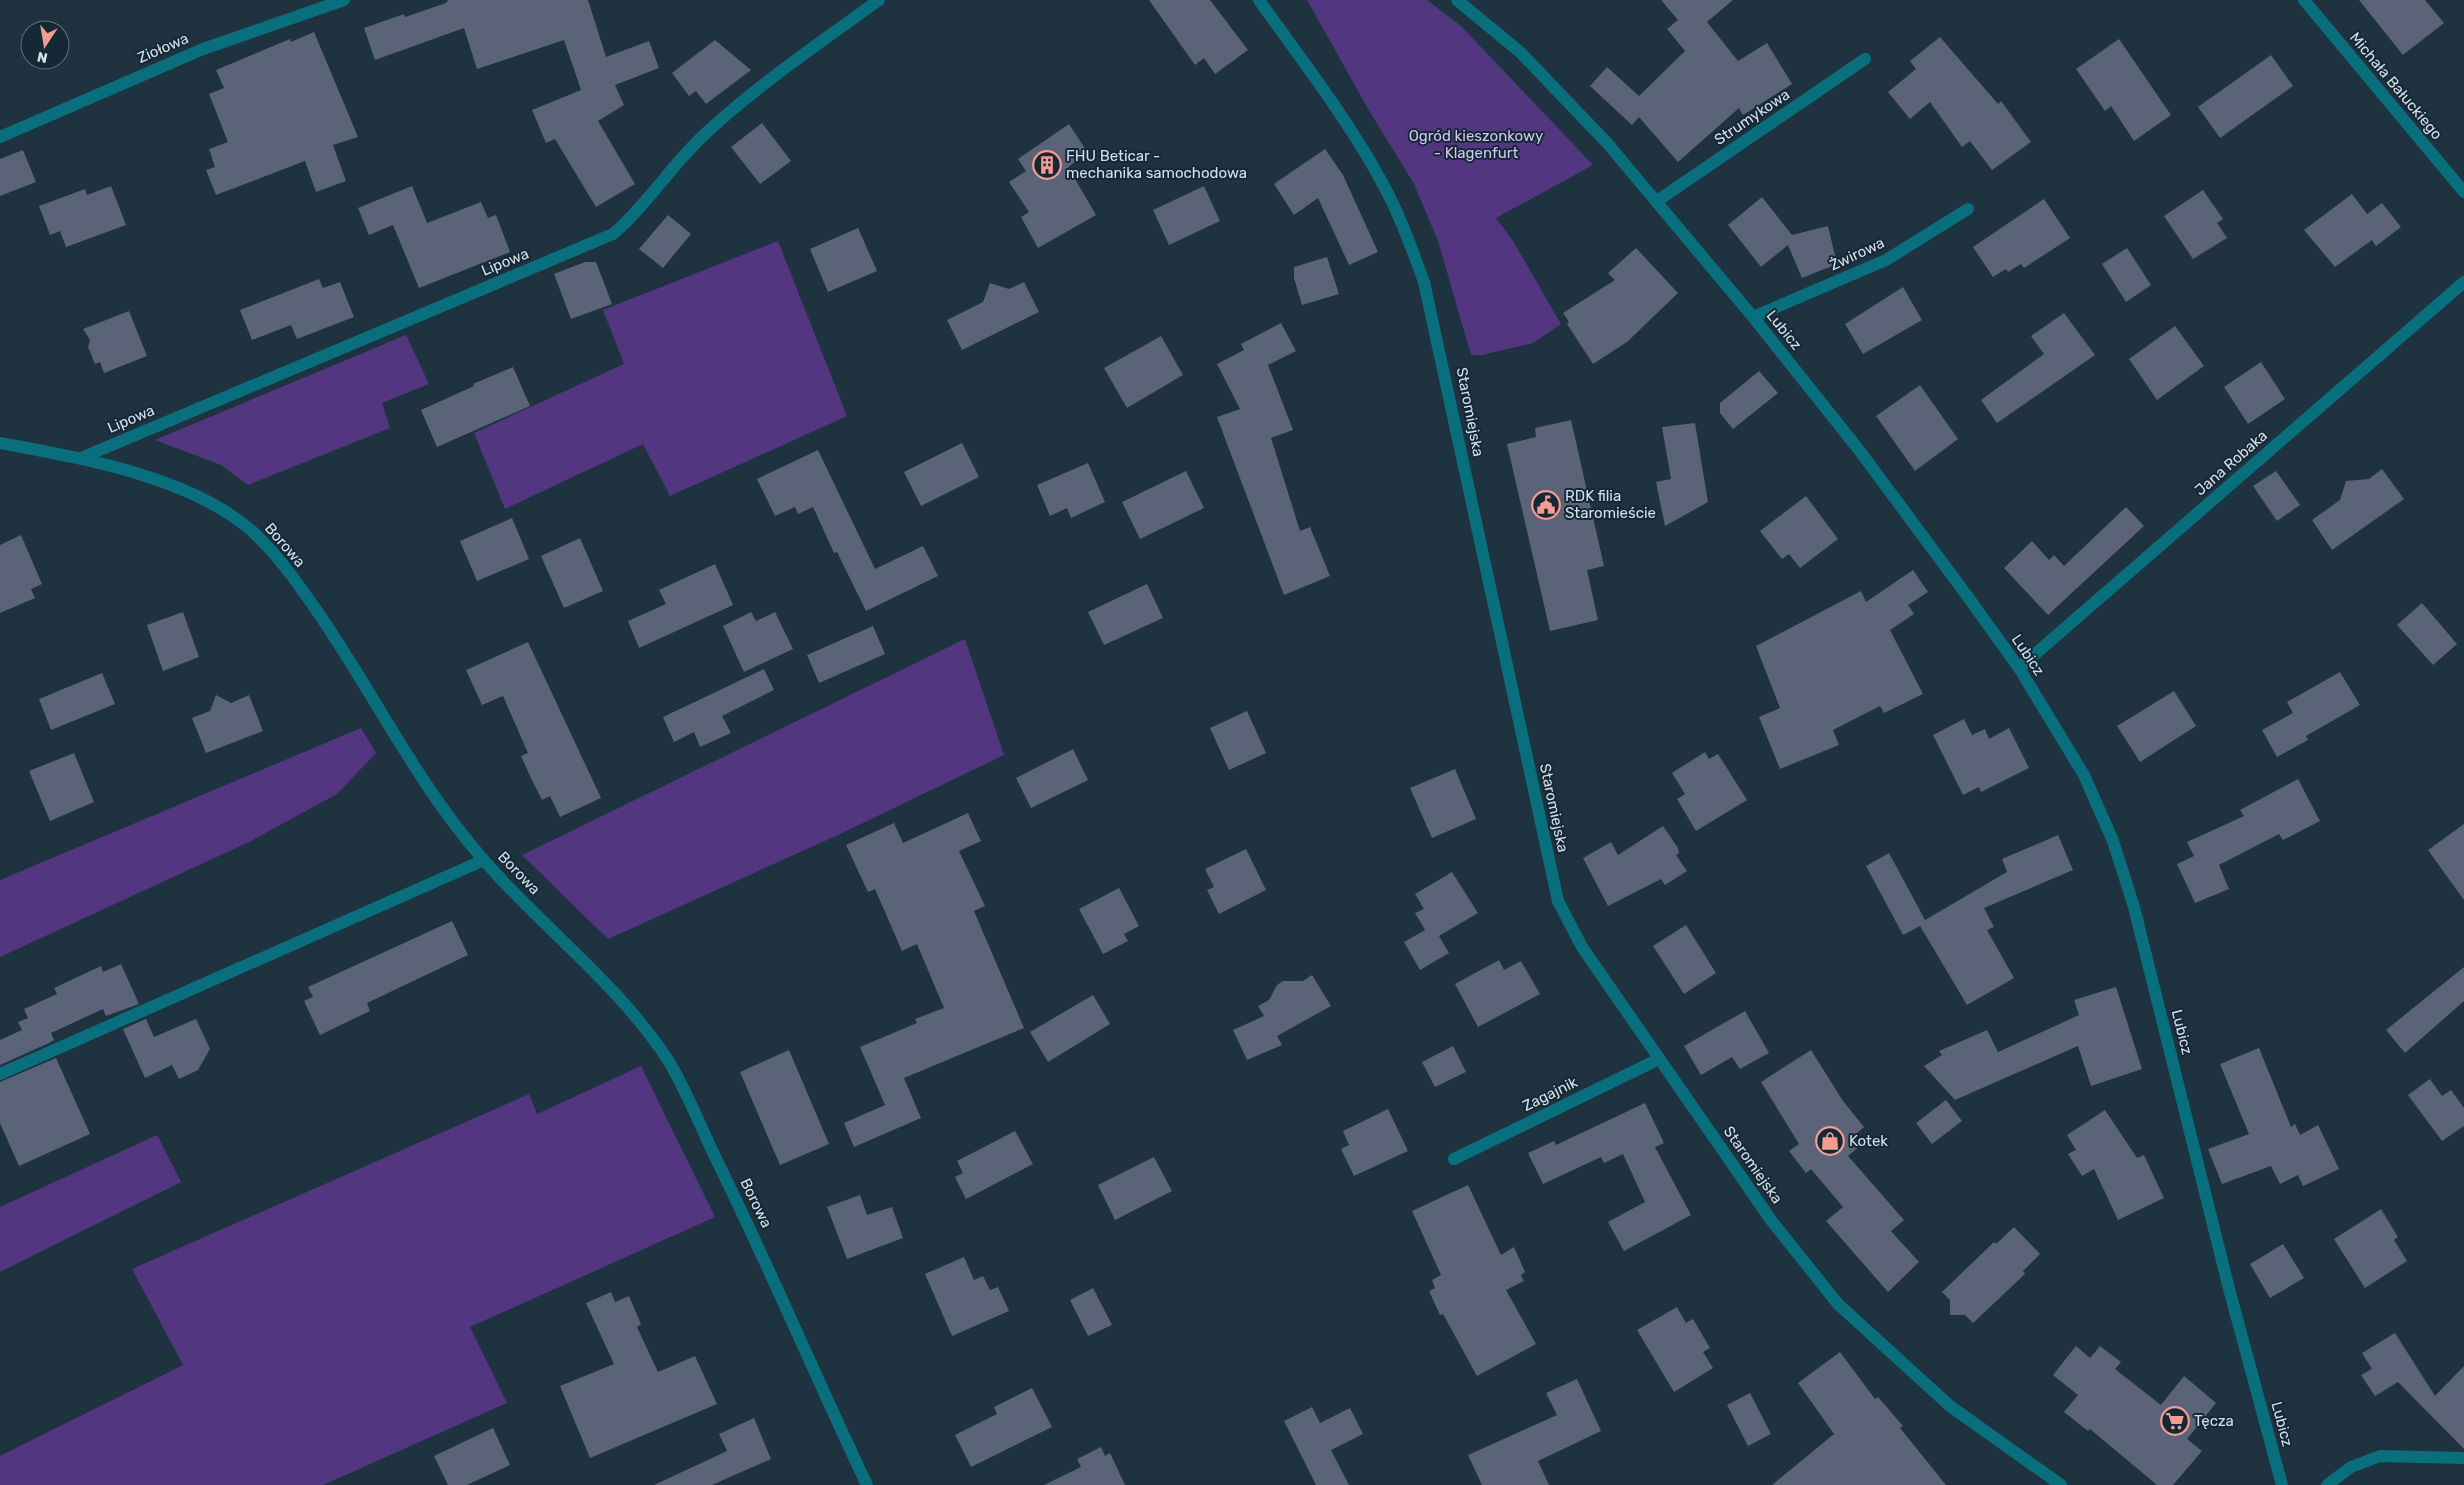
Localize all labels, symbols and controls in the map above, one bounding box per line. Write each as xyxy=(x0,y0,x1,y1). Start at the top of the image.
north arrow xyxy=(20,20,70,70)
street label: Ziołowa xyxy=(135,29,191,67)
street label: Michała Bałuckiego xyxy=(2346,29,2446,143)
text: N xyxy=(36,48,49,67)
street label: Strumykowa xyxy=(1711,85,1793,149)
park label: Ogród kieszonkowy - Klagenfurt xyxy=(1409,127,1543,162)
place label: FHU Beticar - mechanika samochodowa xyxy=(1066,147,1247,182)
building icon: FHU Beticar - mechanika samochodowa xyxy=(1032,150,1062,180)
street label: Żwirowa xyxy=(1827,233,1887,275)
street label: Lipowa xyxy=(479,244,531,280)
street label: Lubicz xyxy=(1763,307,1806,354)
street label: Staromiejska xyxy=(1453,366,1487,458)
street label: Lipowa xyxy=(105,401,157,437)
street label: Jana Robaka xyxy=(2191,427,2271,499)
place label: RDK filia Staromieście xyxy=(1565,487,1656,522)
public building icon: RDK filia Staromieście xyxy=(1531,490,1561,520)
street label: Borowa xyxy=(261,519,309,571)
street label: Lubicz xyxy=(2008,631,2048,679)
street label: Staromiejska xyxy=(1536,762,1572,854)
street label: Borowa xyxy=(494,848,544,898)
street label: Lubicz xyxy=(2168,1008,2196,1057)
street label: Zagajnik xyxy=(1520,1073,1581,1115)
street label: Staromiejska xyxy=(1720,1123,1786,1207)
shop icon: Kotek xyxy=(1815,1126,1845,1156)
place label: Kotek xyxy=(1849,1132,1888,1150)
street label: Borowa xyxy=(736,1175,776,1231)
street label: Lubicz xyxy=(2267,1400,2297,1449)
supermarket icon: Tęcza xyxy=(2160,1406,2190,1436)
place label: Tęcza xyxy=(2194,1412,2234,1430)

